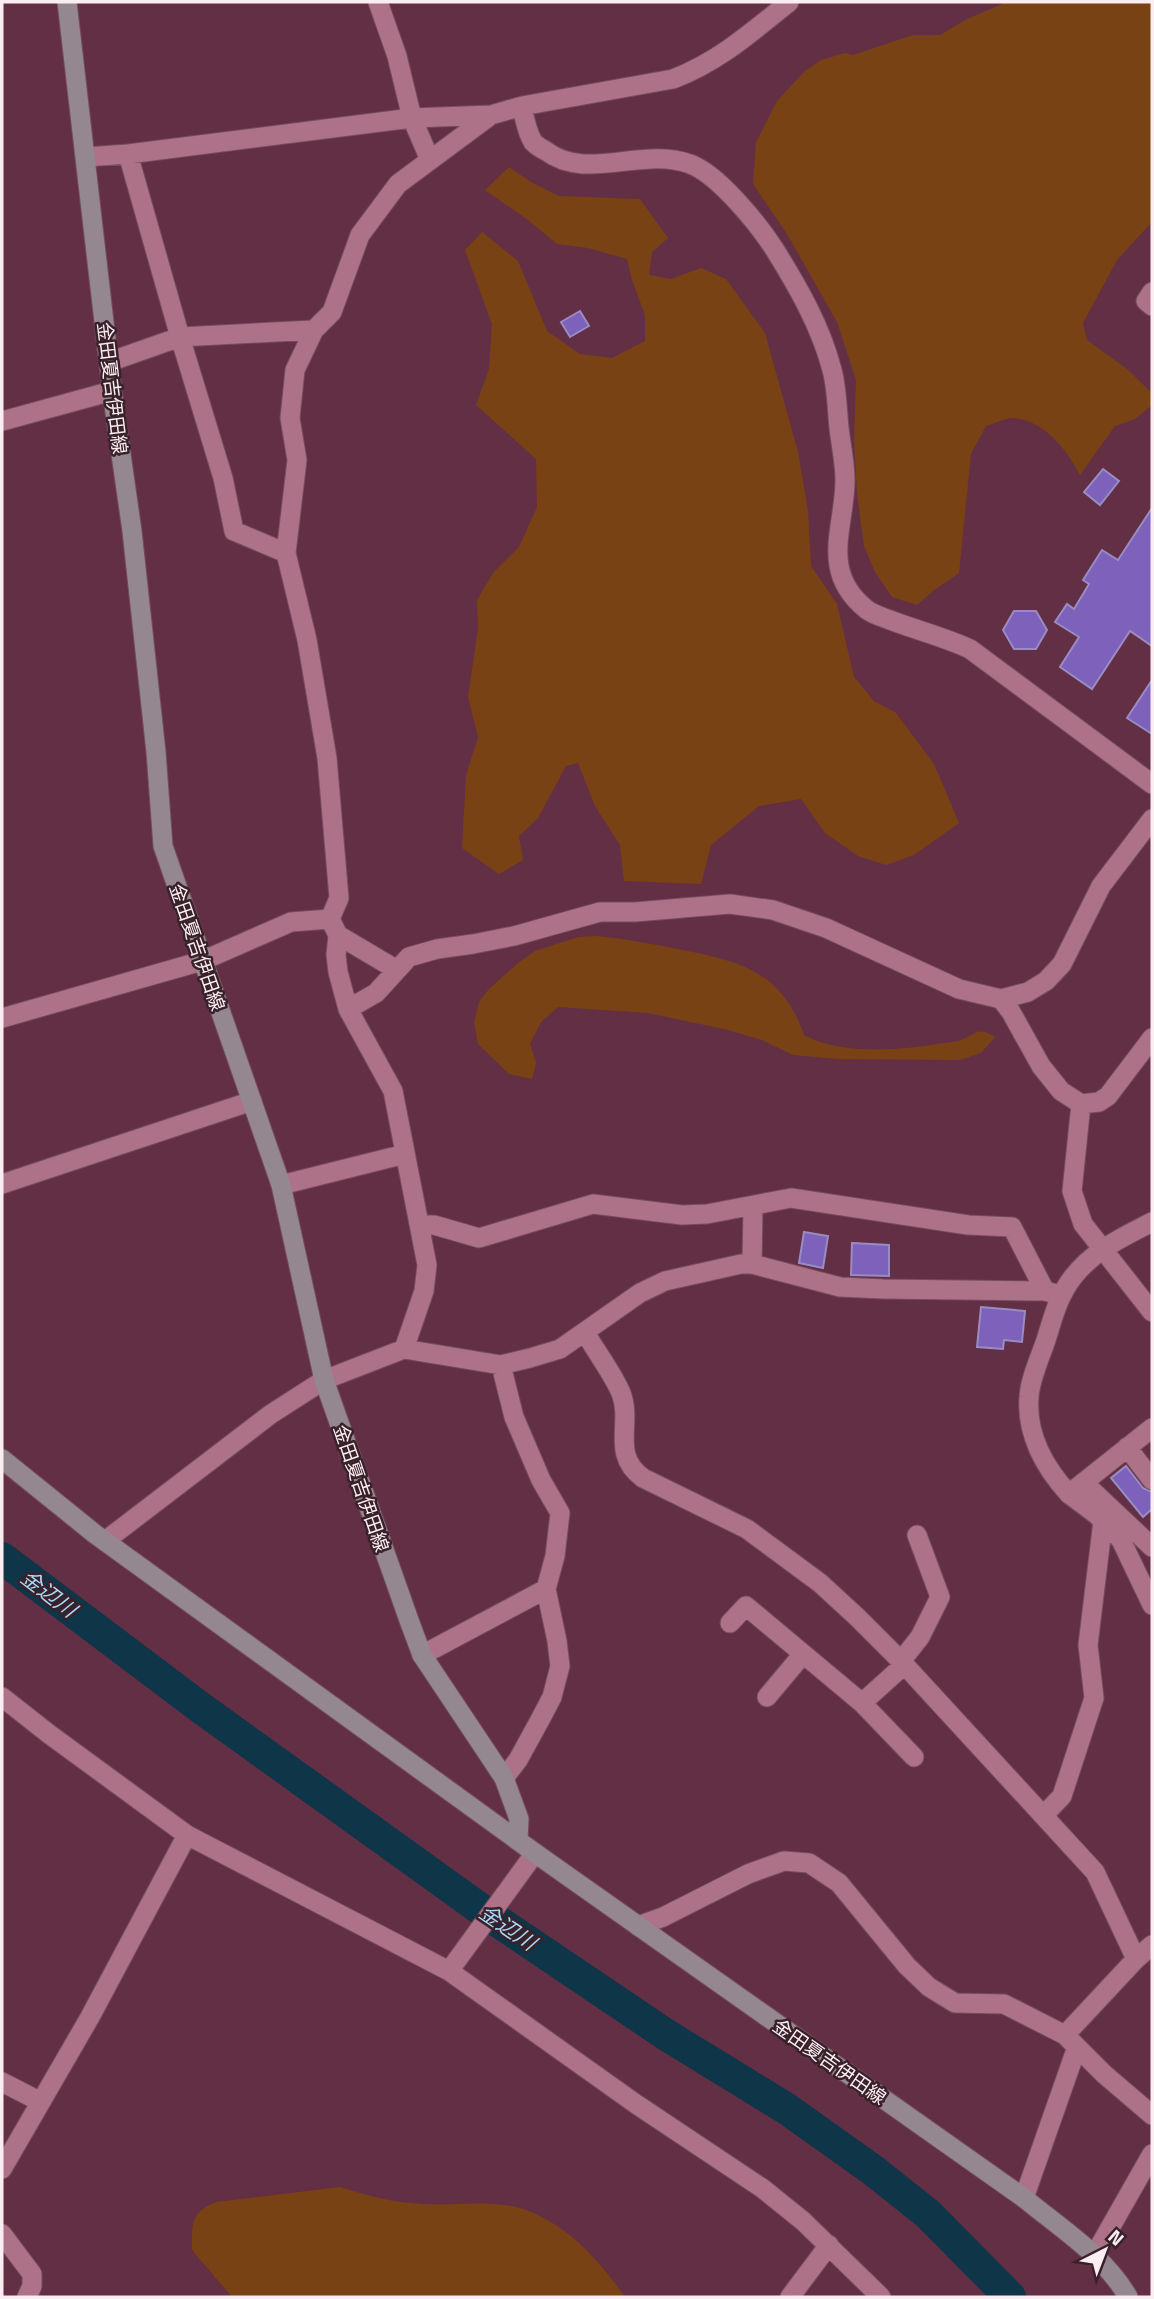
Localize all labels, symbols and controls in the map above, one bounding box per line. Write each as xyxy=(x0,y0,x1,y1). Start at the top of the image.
street label: 金田夏吉伊田線 xyxy=(91,320,135,456)
street label: 金田夏吉伊田線 xyxy=(163,879,233,1015)
street label: 金田夏吉伊田線 xyxy=(327,1420,397,1556)
water label: 金辺川 xyxy=(14,1561,85,1626)
water label: 金辺川 xyxy=(473,1896,545,1959)
street label: 金田夏吉伊田線 xyxy=(767,2011,893,2111)
north arrow xyxy=(1070,2215,1140,2285)
text: N xyxy=(1102,2222,1131,2252)

